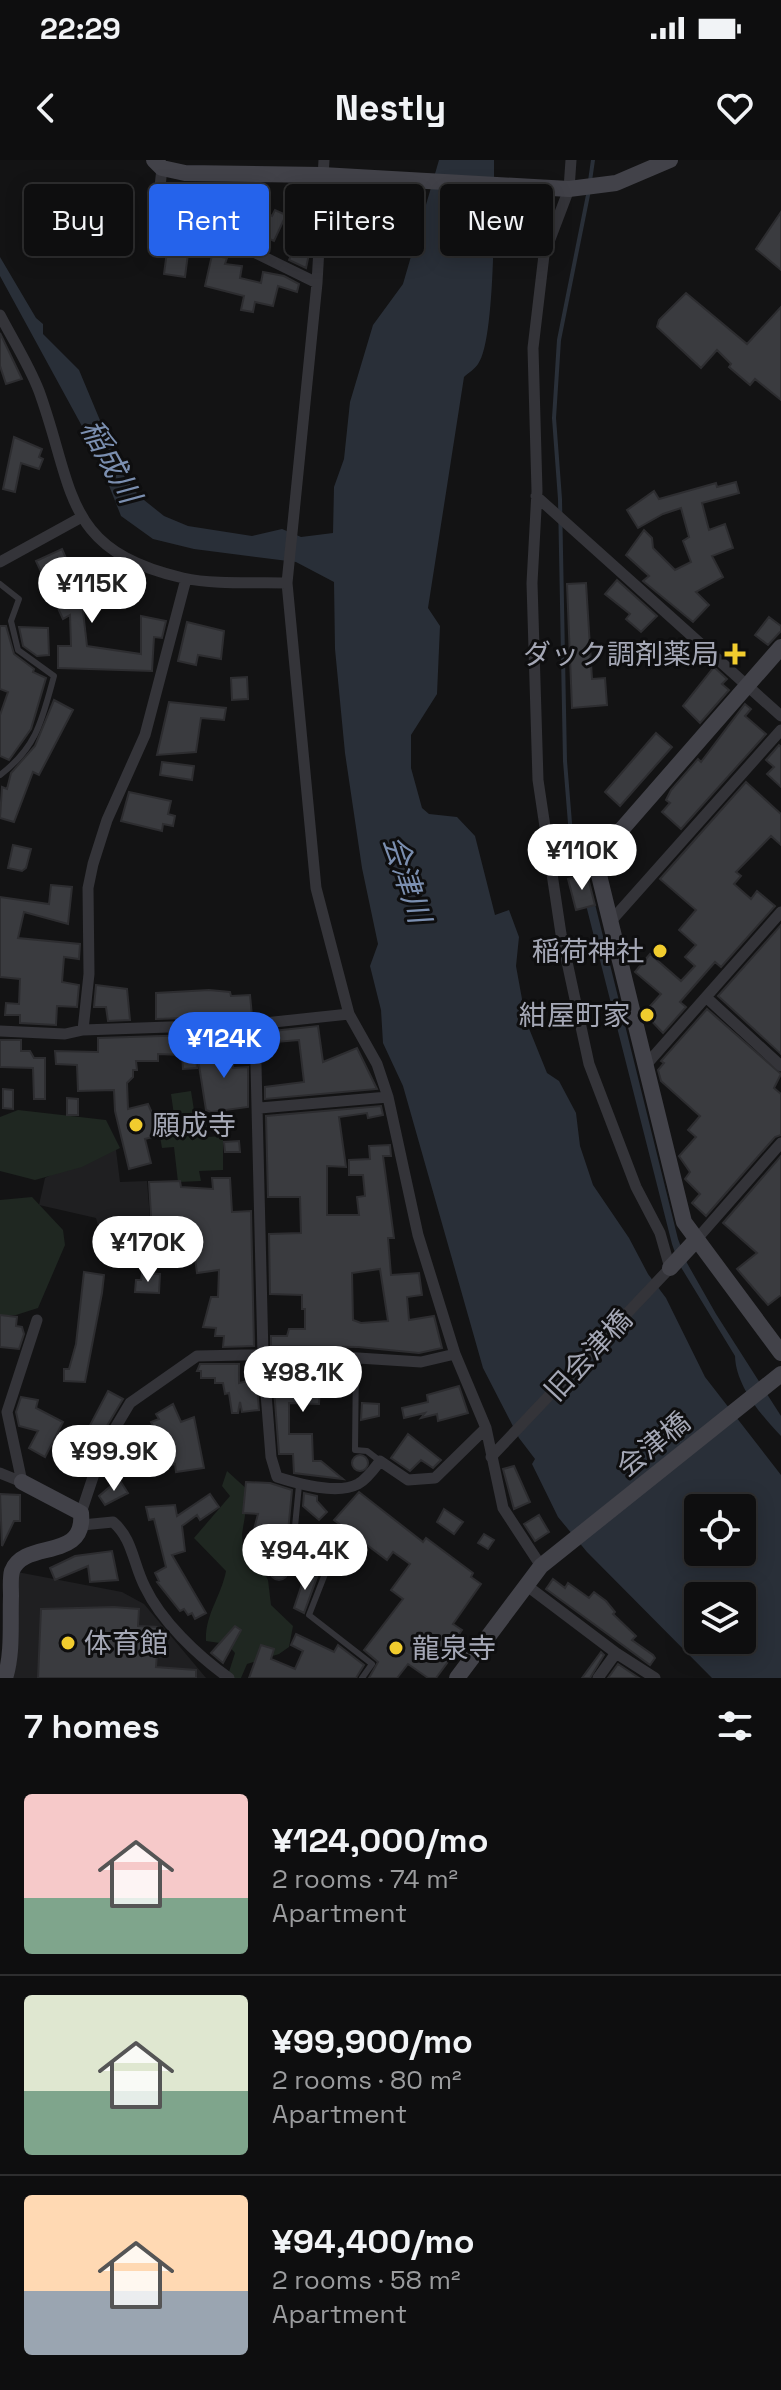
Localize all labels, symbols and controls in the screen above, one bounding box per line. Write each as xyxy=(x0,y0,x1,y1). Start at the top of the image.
text: 22:29 xyxy=(40,9,121,48)
text: Nestly xyxy=(335,85,446,131)
icon: back xyxy=(24,86,68,130)
icon: heart xyxy=(713,86,757,130)
chip: Buy xyxy=(24,184,133,256)
chip: Rent xyxy=(149,184,269,256)
chip: Filters xyxy=(285,184,424,256)
chip: New xyxy=(440,184,553,256)
water label: 稲成川 xyxy=(72,412,151,512)
pin: ¥115K xyxy=(36,557,148,625)
text: ¥115K xyxy=(56,566,128,600)
place label: ダック調剤薬局 xyxy=(523,636,719,672)
marker: ダック調剤薬局 xyxy=(726,645,744,663)
pin: ¥110K xyxy=(526,824,638,892)
water label: 会津川 xyxy=(375,830,440,931)
text: ¥110K xyxy=(546,833,618,867)
place label: 稲荷神社 xyxy=(532,933,644,969)
marker: 稲荷神社 xyxy=(651,942,669,960)
place label: 紺屋町家 xyxy=(519,997,631,1033)
marker: 紺屋町家 xyxy=(638,1006,656,1024)
pin: ¥124K xyxy=(168,1012,280,1080)
text: ¥124K xyxy=(186,1021,262,1055)
place label: 願成寺 xyxy=(152,1107,236,1143)
marker: 願成寺 xyxy=(127,1116,145,1134)
pin: ¥170K xyxy=(92,1216,204,1284)
text: ¥170K xyxy=(110,1225,186,1259)
street label: 旧会津橋 xyxy=(537,1302,639,1408)
pin: ¥98.1K xyxy=(238,1346,368,1414)
text: ¥98.1K xyxy=(262,1355,344,1389)
street label: 会津橋 xyxy=(609,1404,697,1484)
pin: ¥99.9K xyxy=(49,1425,179,1493)
text: ¥99.9K xyxy=(70,1434,158,1468)
map controls xyxy=(684,1494,756,1654)
button: locate xyxy=(684,1494,756,1566)
pin: ¥94.4K xyxy=(240,1524,370,1592)
text: ¥94.4K xyxy=(260,1533,350,1567)
button: layers xyxy=(684,1582,756,1654)
place label: 体育館 xyxy=(84,1625,168,1661)
place label: 龍泉寺 xyxy=(412,1630,496,1666)
marker: 体育館 xyxy=(59,1634,77,1652)
marker: 龍泉寺 xyxy=(387,1639,405,1657)
icon: filters xyxy=(713,1704,757,1748)
text: 7 homes xyxy=(24,1705,160,1748)
text: ¥124,000/mo xyxy=(272,1819,488,1862)
icon: home xyxy=(88,1826,184,1922)
text: 2 rooms · 74 m² xyxy=(272,1862,458,1896)
text: Apartment xyxy=(272,1896,407,1930)
text: ¥99,900/mo xyxy=(272,2020,473,2063)
icon: home xyxy=(88,2027,184,2123)
text: 2 rooms · 80 m² xyxy=(272,2063,462,2097)
text: Apartment xyxy=(272,2097,407,2131)
text: ¥94,400/mo xyxy=(272,2220,474,2263)
icon: home xyxy=(88,2227,184,2323)
text: 2 rooms · 58 m² xyxy=(272,2263,460,2297)
text: Apartment xyxy=(272,2297,407,2331)

